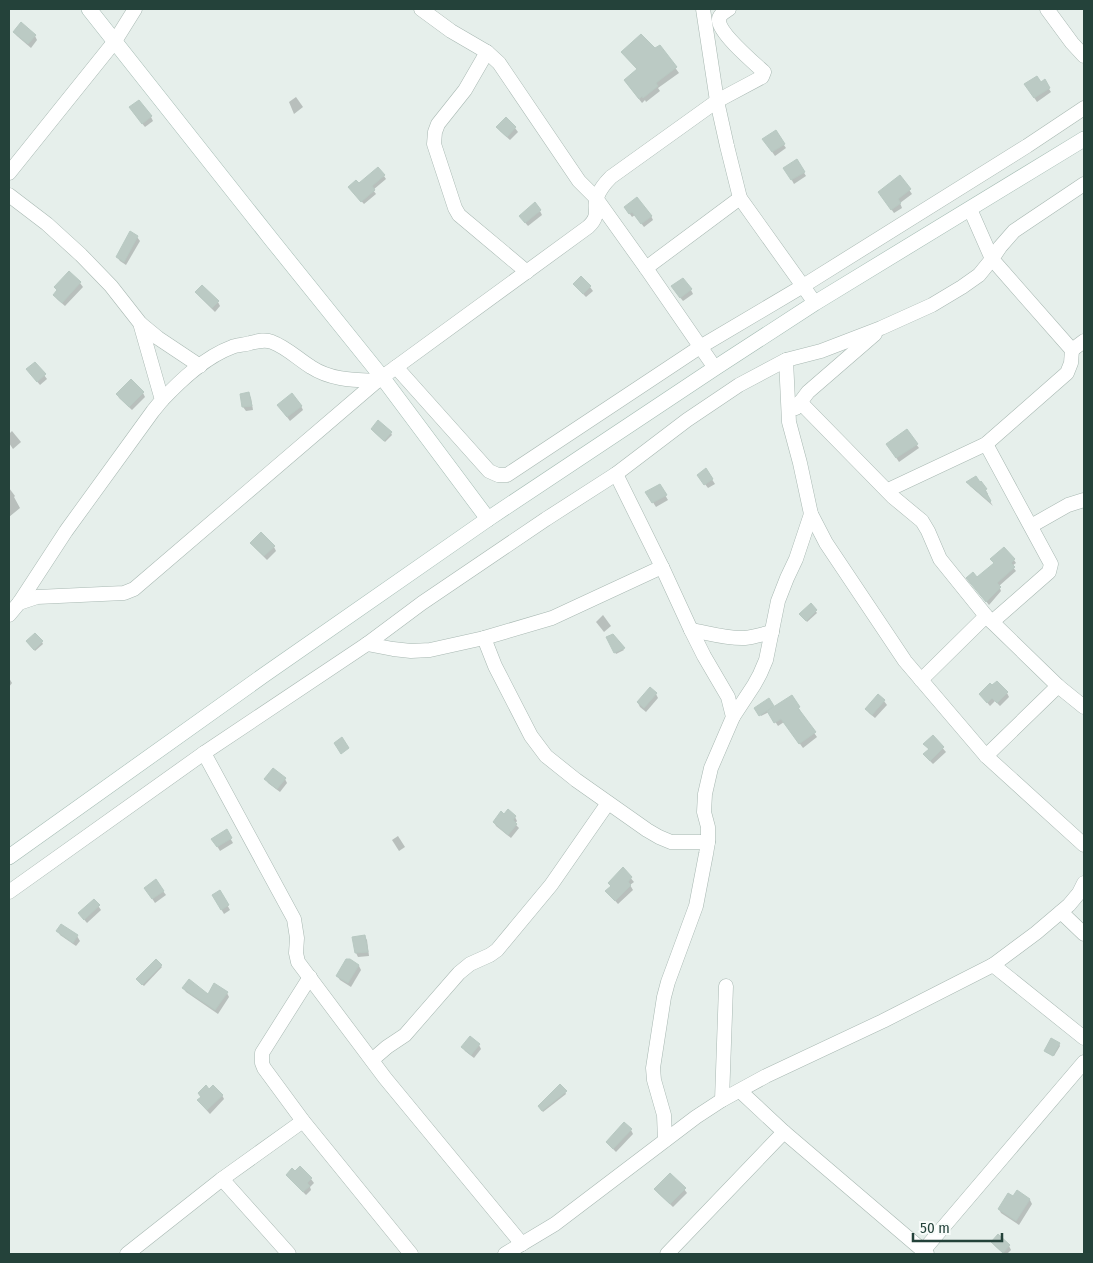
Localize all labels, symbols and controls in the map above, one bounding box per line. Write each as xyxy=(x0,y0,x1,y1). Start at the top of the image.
scale bar xyxy=(913,1210,1002,1242)
text: 50 m xyxy=(920,1219,950,1237)

